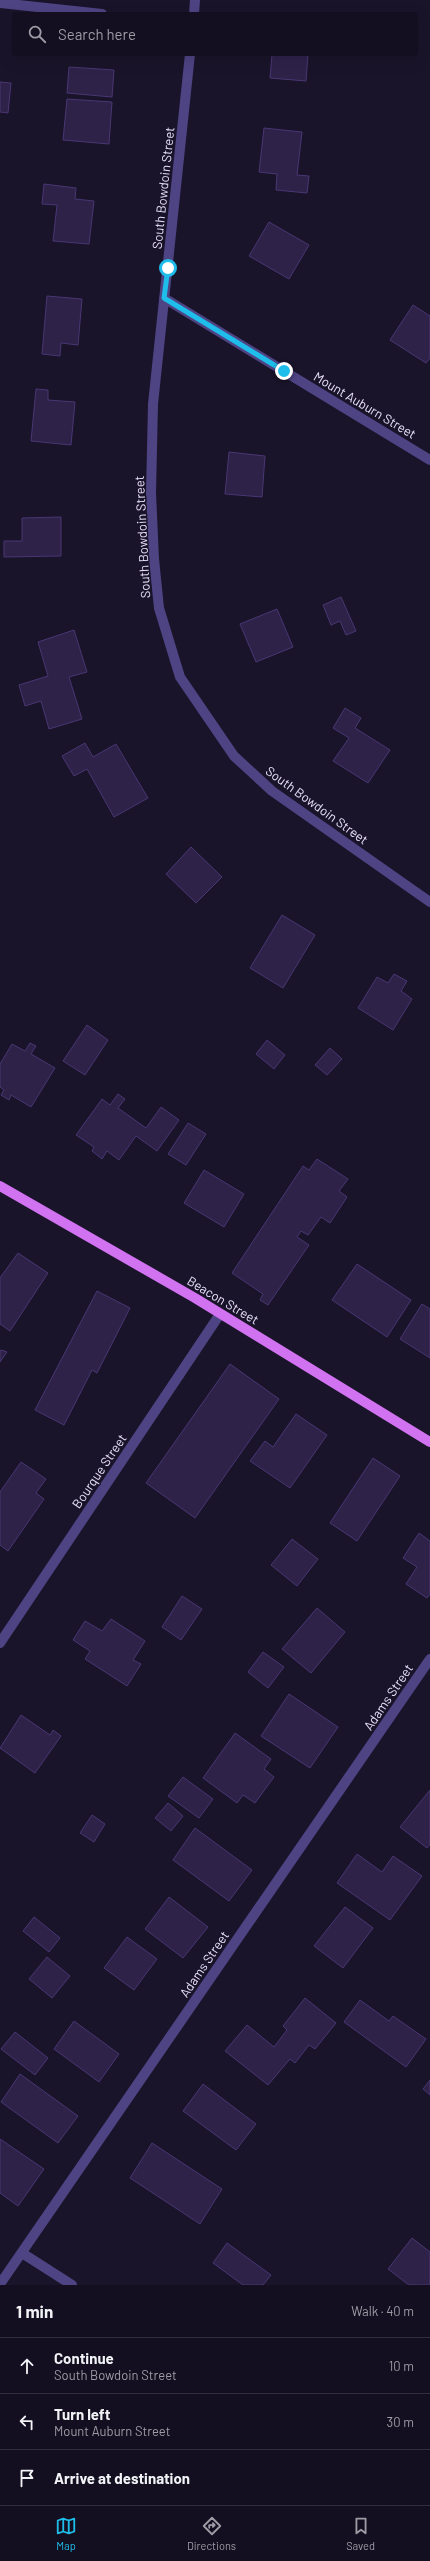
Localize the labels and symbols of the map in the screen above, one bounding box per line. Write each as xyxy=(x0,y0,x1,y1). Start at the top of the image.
street label: South Bowdoin Street xyxy=(149,126,177,250)
route start xyxy=(159,259,177,277)
route end xyxy=(275,362,293,380)
street label: Mount Auburn Street xyxy=(311,368,419,442)
street label: South Bowdoin Street xyxy=(131,475,153,599)
street label: South Bowdoin Street xyxy=(263,762,371,848)
street label: Beacon Street xyxy=(184,1272,262,1328)
street label: Bourque Street xyxy=(68,1431,130,1511)
street label: Adams Street xyxy=(360,1661,416,1733)
street label: Adams Street xyxy=(176,1928,232,2000)

